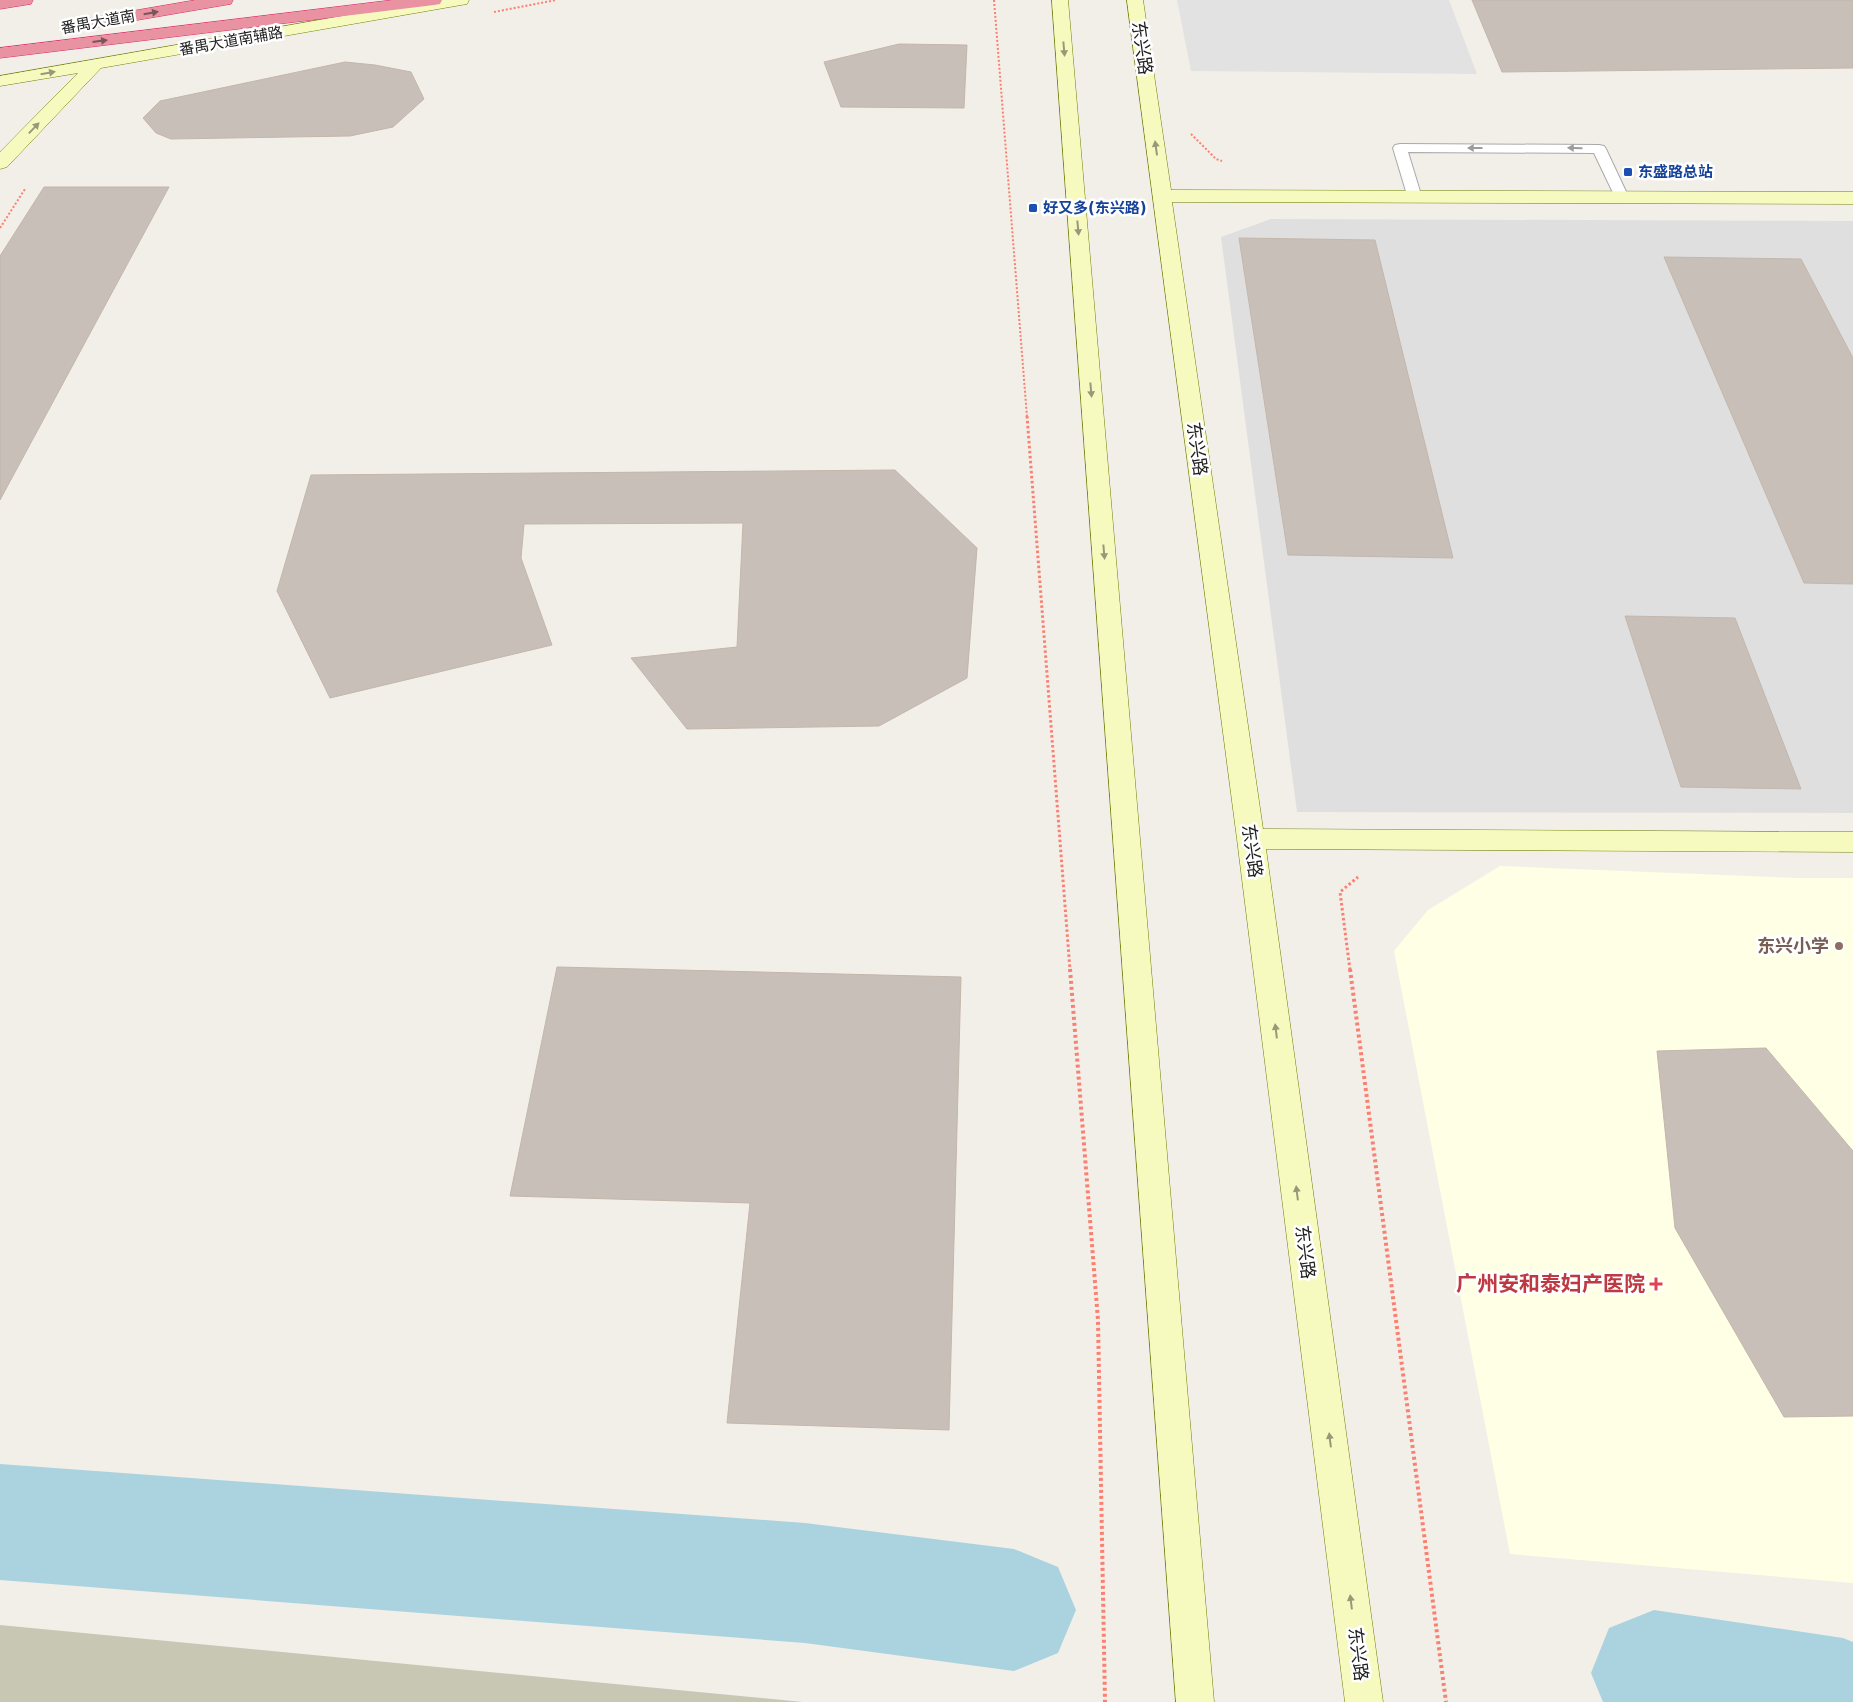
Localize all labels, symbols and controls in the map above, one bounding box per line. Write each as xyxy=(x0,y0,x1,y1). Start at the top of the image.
street label: 番禺大道南 xyxy=(59,7,137,37)
one-way arrow xyxy=(144,8,160,16)
street label: 东兴路 xyxy=(1128,20,1157,76)
street label: 番禺大道南辅路 xyxy=(178,23,284,59)
one-way arrow xyxy=(93,37,109,45)
one-way arrow xyxy=(1060,41,1068,57)
one-way arrow xyxy=(40,68,56,76)
one-way arrow xyxy=(28,122,40,134)
one-way arrow xyxy=(1151,140,1159,156)
one-way arrow xyxy=(1467,144,1483,152)
one-way arrow xyxy=(1567,144,1583,152)
place label: 东盛路总站 xyxy=(1638,163,1713,181)
marker: 东盛路总站 xyxy=(1622,166,1634,178)
place label: 好又多(东兴路) xyxy=(1043,199,1147,217)
marker: 好又多(东兴路) xyxy=(1027,202,1039,214)
one-way arrow xyxy=(1075,220,1083,236)
one-way arrow xyxy=(1087,382,1095,398)
street label: 东兴路 xyxy=(1183,421,1212,477)
one-way arrow xyxy=(1100,544,1108,560)
street label: 东兴路 xyxy=(1238,823,1267,879)
place label: 东兴小学 xyxy=(1757,935,1829,956)
marker: 东兴小学 xyxy=(1833,940,1845,952)
one-way arrow xyxy=(1272,1023,1280,1039)
one-way arrow xyxy=(1293,1184,1301,1200)
street label: 东兴路 xyxy=(1292,1224,1319,1280)
place label: 广州安和泰妇产医院 xyxy=(1456,1272,1645,1296)
marker: 广州安和泰妇产医院 xyxy=(1649,1277,1663,1291)
one-way arrow xyxy=(1325,1432,1333,1448)
one-way arrow xyxy=(1347,1593,1355,1609)
street label: 东兴路 xyxy=(1345,1626,1372,1682)

